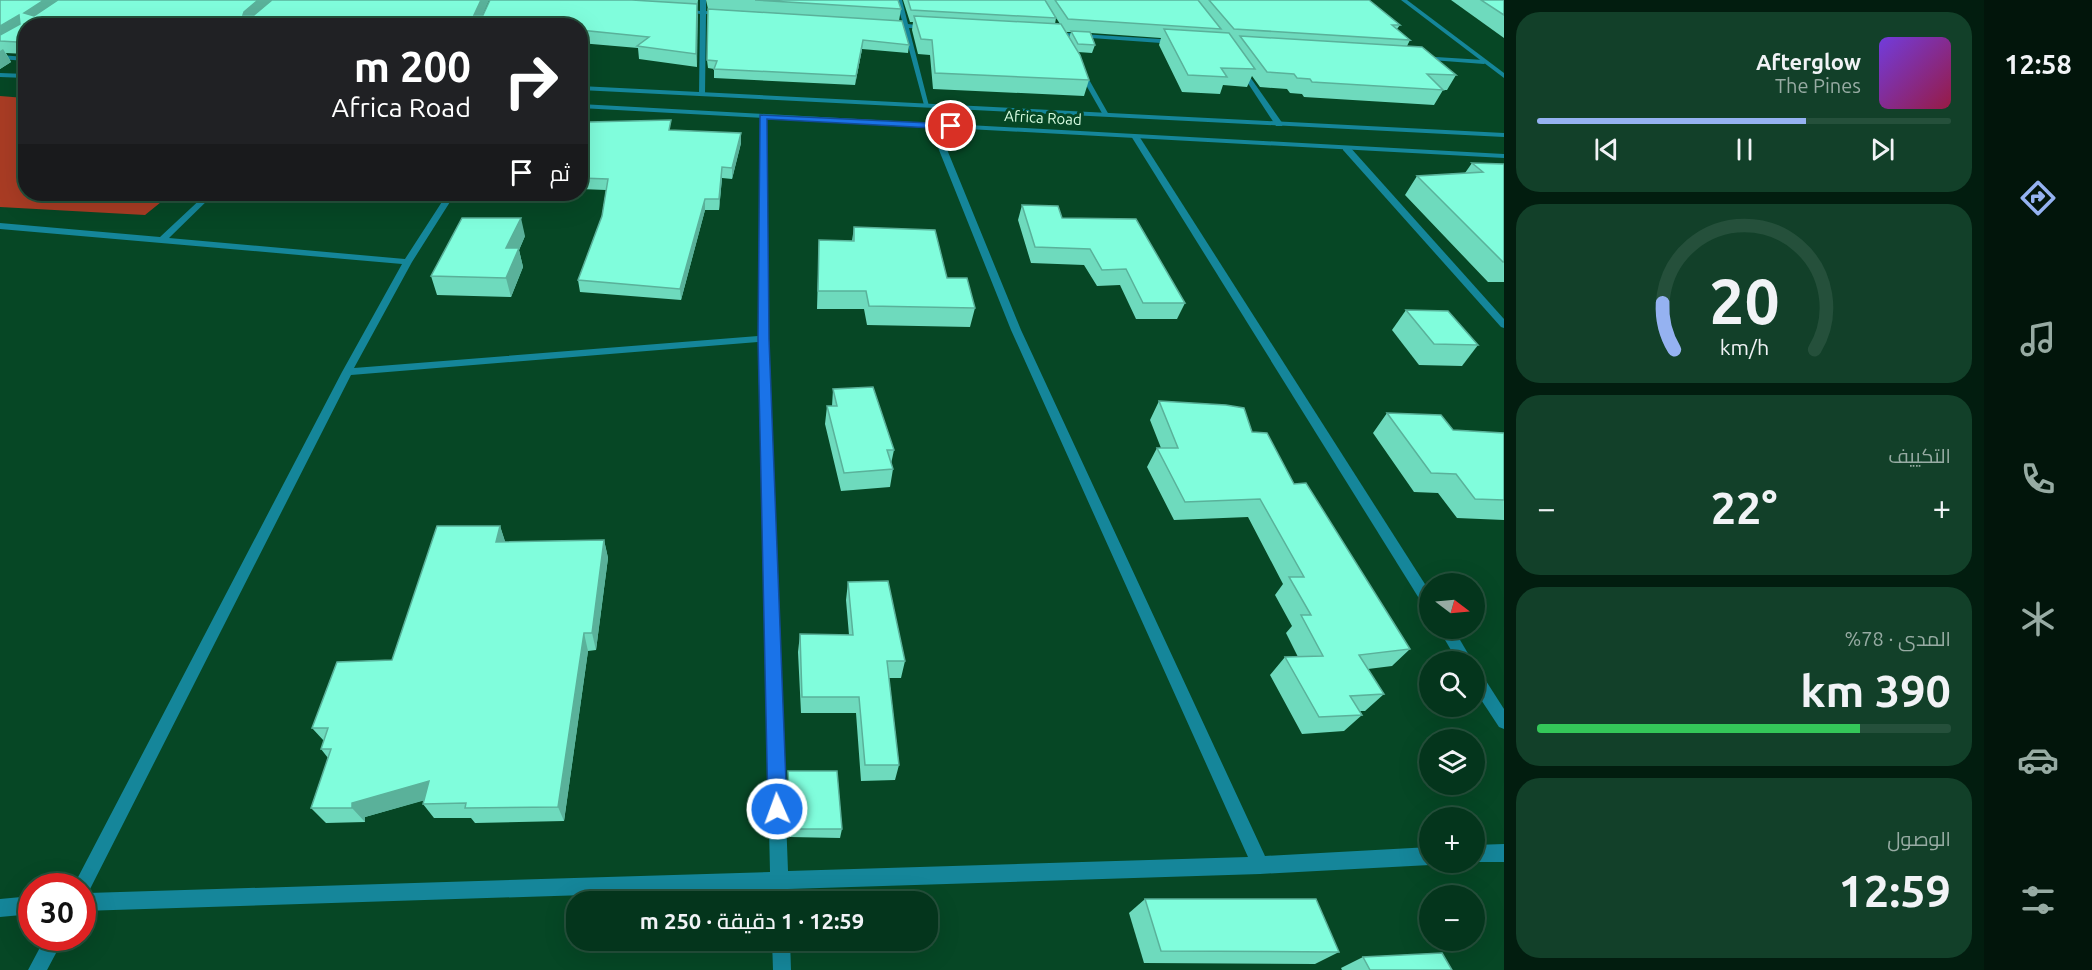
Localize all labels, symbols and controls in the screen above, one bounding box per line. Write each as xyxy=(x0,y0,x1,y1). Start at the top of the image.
icon: right xyxy=(492,42,570,120)
text: 200 m xyxy=(354,43,471,90)
text: Afterglow xyxy=(1756,49,1861,74)
text: 12:58 xyxy=(2004,49,2072,79)
text: The Pines xyxy=(1775,74,1861,97)
text: Africa Road xyxy=(332,92,471,122)
pin xyxy=(925,100,976,151)
street label: Africa Road xyxy=(1004,107,1082,128)
icon: arrive xyxy=(934,109,967,142)
icon: previous xyxy=(1590,133,1623,166)
icon: pause xyxy=(1728,133,1761,166)
icon: next xyxy=(1866,133,1899,166)
icon: arrive xyxy=(505,156,538,189)
text: ثم xyxy=(550,160,570,185)
icon: directions xyxy=(2017,177,2059,219)
text: 20 xyxy=(1709,267,1779,337)
icon: music xyxy=(2017,318,2059,360)
text: km/h xyxy=(1719,336,1769,360)
text: التكييف xyxy=(1888,444,1951,467)
icon: phone xyxy=(2017,458,2059,500)
text: 22° xyxy=(1711,482,1777,533)
text: − xyxy=(1537,489,1556,526)
text: + xyxy=(1932,489,1951,526)
north arrow xyxy=(1419,573,1485,639)
map controls xyxy=(1419,573,1485,951)
icon: climate xyxy=(2017,598,2059,640)
text: المدى · 78% xyxy=(1845,627,1951,650)
button: search xyxy=(1419,651,1485,717)
text: 390 km xyxy=(1800,665,1951,716)
button: layers xyxy=(1419,729,1485,795)
icon: car xyxy=(2017,739,2059,781)
position arrow xyxy=(745,777,809,841)
button: + xyxy=(1419,807,1485,873)
text: الوصول xyxy=(1887,827,1951,850)
text: 12:59 xyxy=(1838,865,1951,916)
speed limit sign: 30 xyxy=(18,873,96,951)
icon: filters xyxy=(2017,879,2059,921)
button: − xyxy=(1419,885,1485,951)
text: 12:59 · 1 دقيقة · 250 m xyxy=(640,908,864,933)

